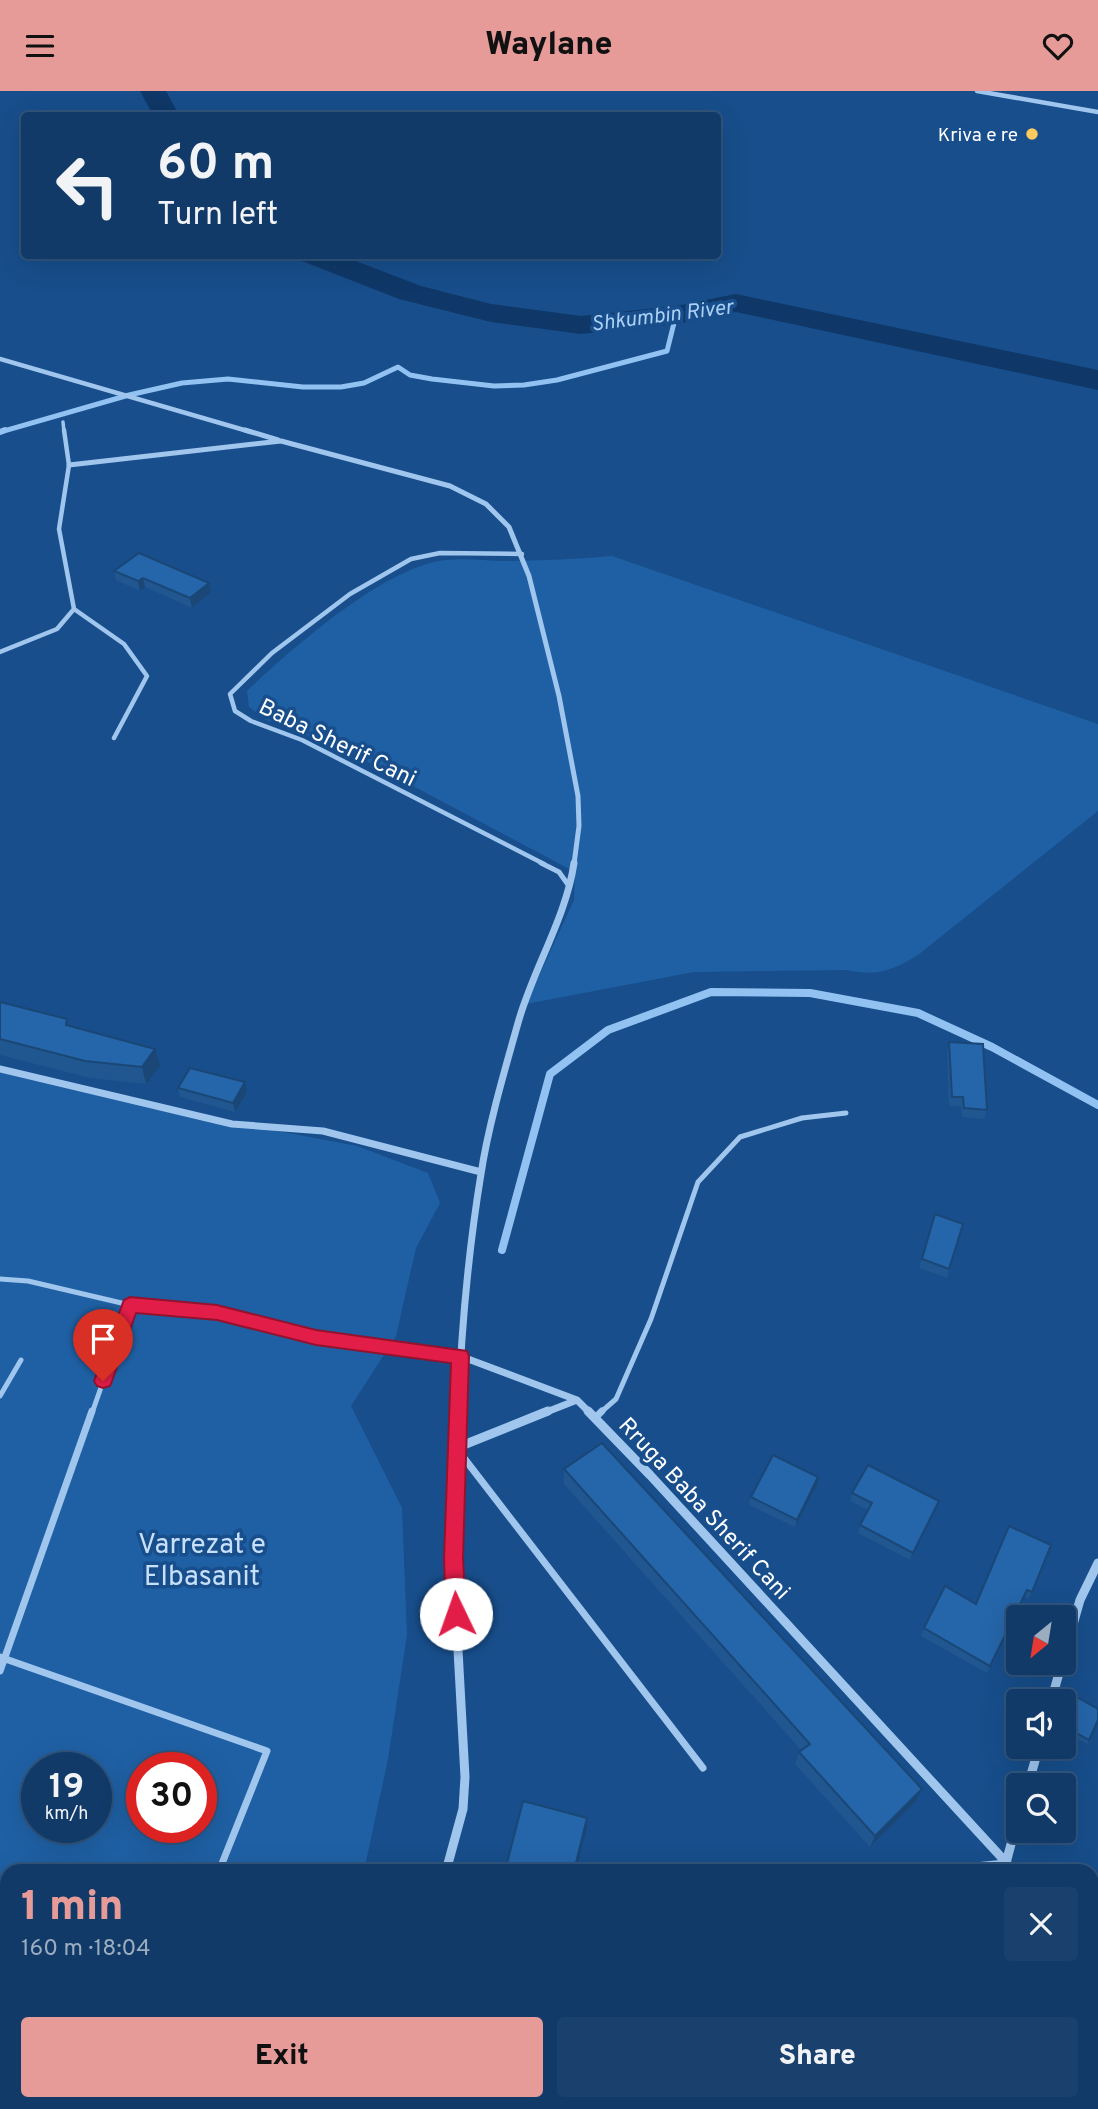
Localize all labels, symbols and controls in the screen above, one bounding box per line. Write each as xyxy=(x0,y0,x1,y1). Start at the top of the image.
text: Waylane xyxy=(485,26,613,66)
icon: menu xyxy=(21,27,59,65)
icon: heart xyxy=(1039,27,1077,65)
place label: Kriva e re xyxy=(938,124,1018,148)
marker: Kriva e re xyxy=(1024,126,1040,142)
text: 60 m xyxy=(157,135,275,197)
icon: left xyxy=(42,140,133,231)
text: Turn left xyxy=(157,196,278,236)
water label: Shkumbin River xyxy=(590,294,737,339)
street label: Baba Sherif Cani xyxy=(253,694,420,795)
pin xyxy=(73,1309,133,1381)
icon: arrive xyxy=(84,1320,122,1358)
street label: Rruga Baba Sherif Cani xyxy=(611,1412,795,1607)
park label: Varrezat e Elbasanit xyxy=(138,1528,266,1596)
position arrow xyxy=(419,1577,493,1651)
north arrow xyxy=(1006,1605,1076,1675)
map controls xyxy=(1006,1605,1076,1843)
button: sound xyxy=(1006,1689,1076,1759)
speed limit sign: 30 xyxy=(126,1752,217,1843)
text: 19 xyxy=(49,1766,84,1810)
button: search xyxy=(1006,1773,1076,1843)
text: km/h xyxy=(45,1803,88,1826)
text: 1 min xyxy=(21,1882,124,1935)
button: close xyxy=(1004,1887,1078,1961)
text: 160 m · 18:04 xyxy=(21,1935,151,1964)
button: Exit xyxy=(21,2017,543,2097)
button: Share xyxy=(557,2017,1078,2097)

